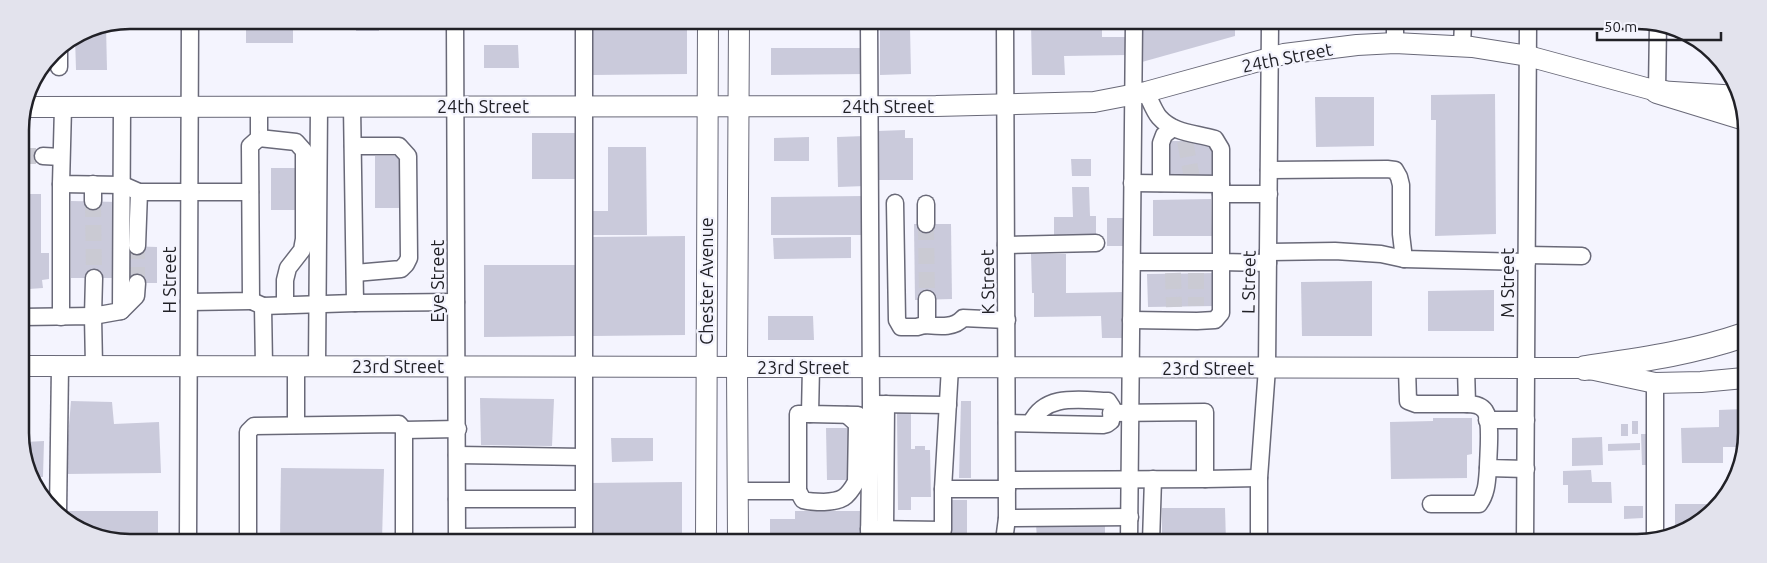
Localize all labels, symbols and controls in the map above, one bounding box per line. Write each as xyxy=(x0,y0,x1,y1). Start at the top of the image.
scale bar xyxy=(1597,10,1721,42)
text: 50 m xyxy=(1604,18,1637,35)
street label: 24th Street xyxy=(1240,38,1334,76)
street label: 24th Street xyxy=(437,96,529,116)
street label: 24th Street xyxy=(842,96,934,116)
street label: Chester Avenue xyxy=(696,217,716,345)
street label: Eye Street xyxy=(427,240,447,322)
street label: H Street xyxy=(159,247,179,313)
street label: M Street xyxy=(1497,248,1517,318)
street label: K Street xyxy=(976,249,998,315)
street label: L Street xyxy=(1237,250,1259,314)
street label: 23rd Street xyxy=(352,356,444,376)
street label: 23rd Street xyxy=(757,357,849,377)
street label: 23rd Street xyxy=(1162,358,1254,378)

